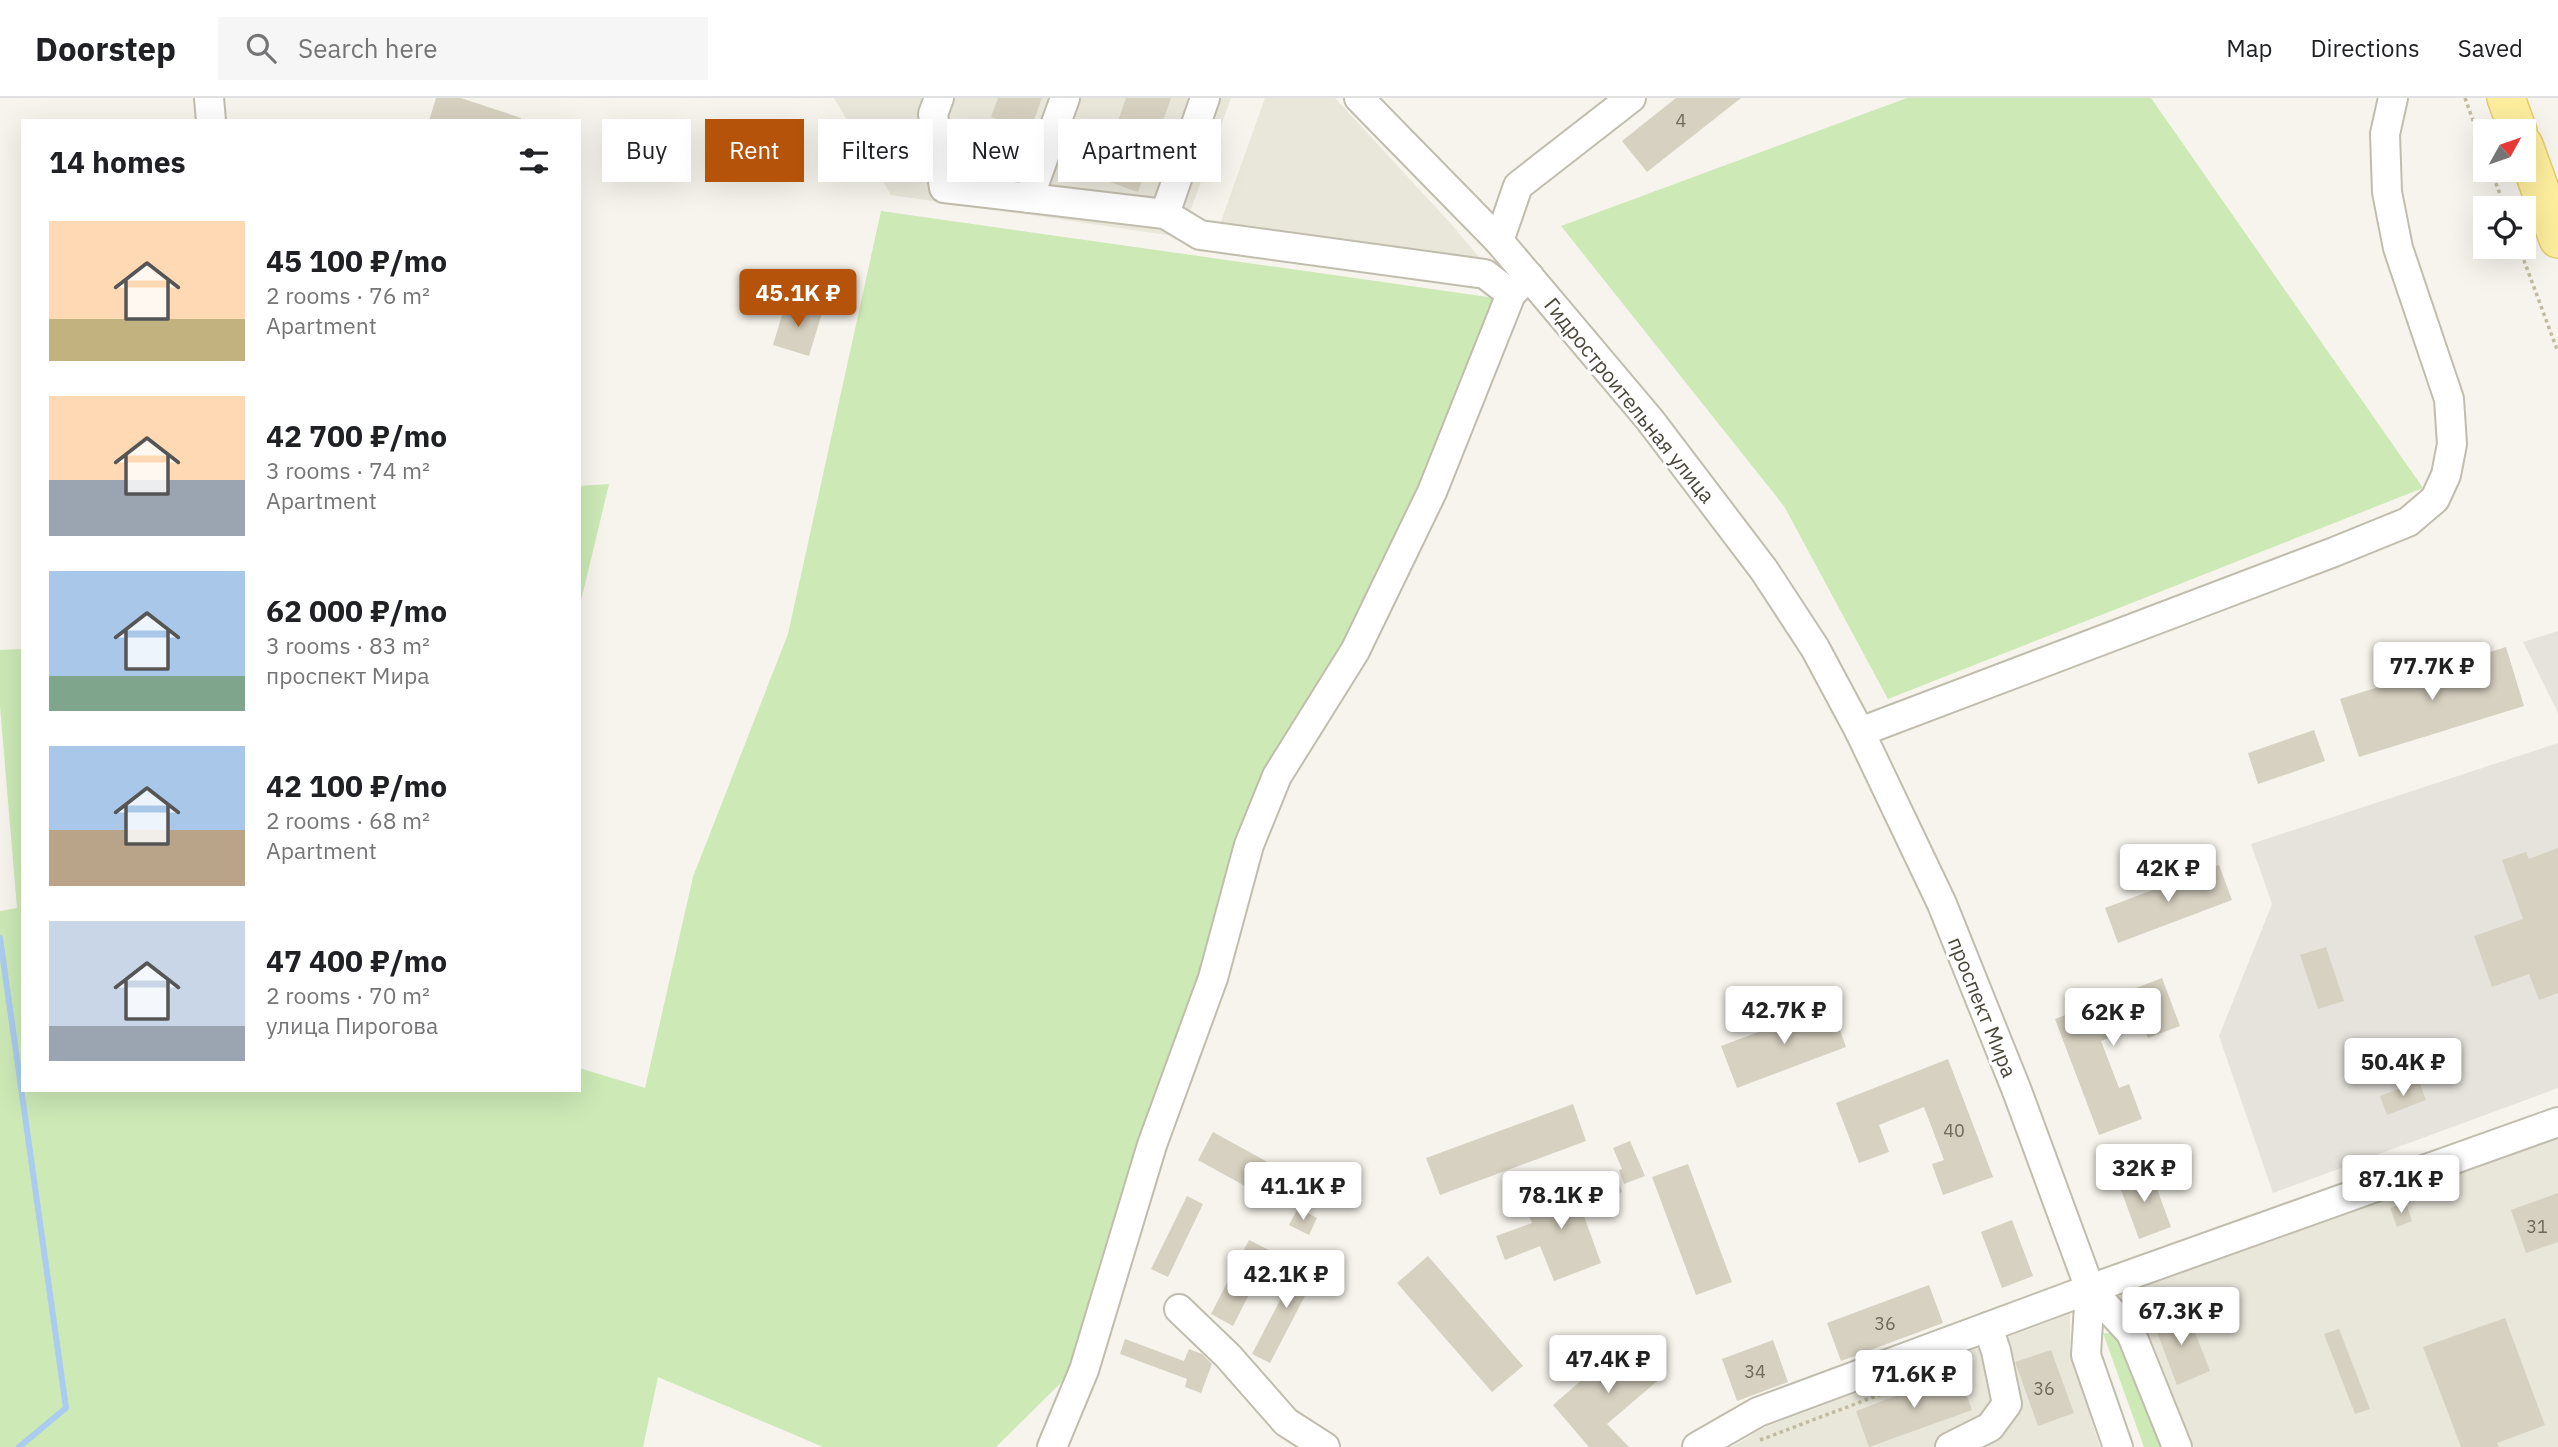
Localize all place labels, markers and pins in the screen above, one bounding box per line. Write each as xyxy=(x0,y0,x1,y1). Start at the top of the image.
pin: 45.1K ₽ xyxy=(733,270,863,329)
pin: 77.7K ₽ xyxy=(2367,642,2497,702)
pin: 42K ₽ xyxy=(2119,844,2217,904)
pin: 42.7K ₽ xyxy=(1719,986,1849,1046)
pin: 62K ₽ xyxy=(2064,988,2162,1048)
pin: 50.4K ₽ xyxy=(2338,1038,2468,1098)
pin: 32K ₽ xyxy=(2095,1144,2193,1204)
pin: 87.1K ₽ xyxy=(2336,1156,2466,1215)
pin: 41.1K ₽ xyxy=(1238,1162,1368,1222)
pin: 78.1K ₽ xyxy=(1496,1172,1626,1231)
pin: 42.1K ₽ xyxy=(1221,1250,1351,1310)
pin: 67.3K ₽ xyxy=(2116,1288,2246,1347)
pin: 47.4K ₽ xyxy=(1543,1336,1673,1395)
pin: 71.6K ₽ xyxy=(1849,1350,1979,1410)

